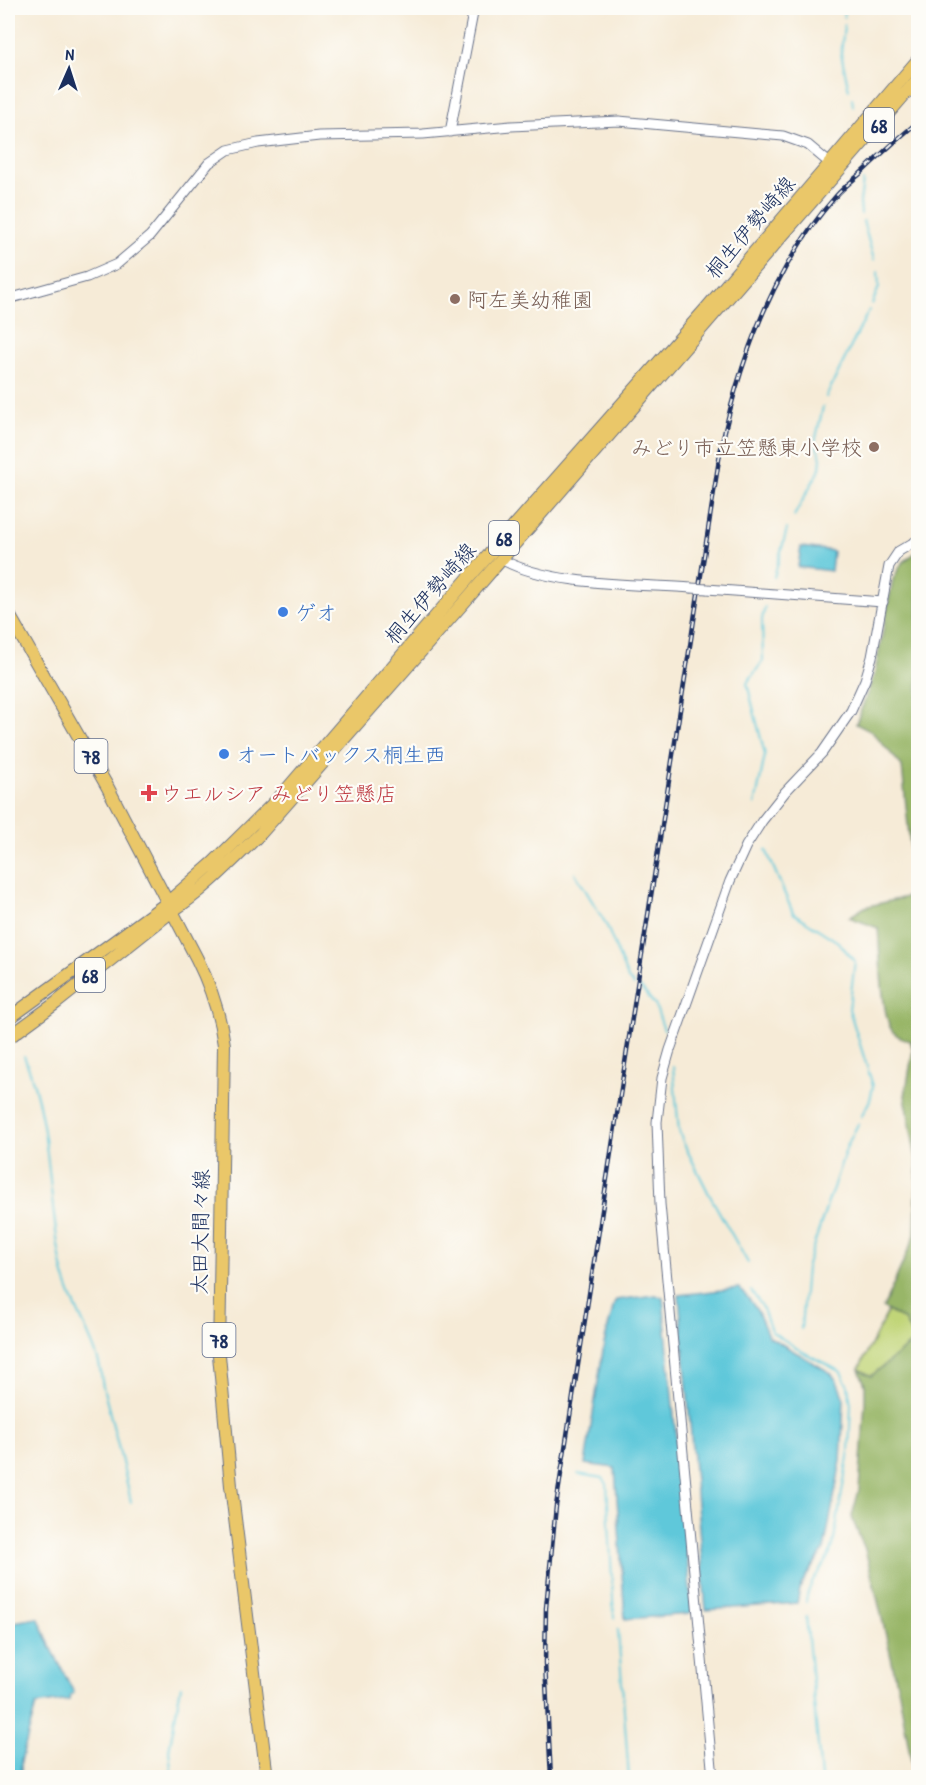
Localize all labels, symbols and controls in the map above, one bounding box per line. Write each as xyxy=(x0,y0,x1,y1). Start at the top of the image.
north arrow xyxy=(39,39,99,99)
text: N xyxy=(65,43,75,65)
road number: 68 xyxy=(864,108,894,142)
street label: 桐生伊勢崎線 xyxy=(698,169,802,285)
place label: 阿左美幼稚園 xyxy=(467,285,593,314)
marker: 阿左美幼稚園 xyxy=(448,292,462,306)
place label: みどり市立笠懸東小学校 xyxy=(631,433,862,462)
marker: みどり市立笠懸東小学校 xyxy=(867,440,881,454)
road number: 68 xyxy=(489,521,519,555)
street label: 桐生伊勢崎線 xyxy=(378,536,482,650)
place label: ゲオ xyxy=(295,598,337,627)
marker: ゲオ xyxy=(276,605,290,619)
road number: 78 xyxy=(74,739,107,773)
place label: オートバックス桐生西 xyxy=(236,740,446,769)
marker: オートバックス桐生西 xyxy=(217,747,231,761)
place label: ウエルシア みどり笠懸店 xyxy=(161,779,397,808)
marker: ウエルシア みどり笠懸店 xyxy=(142,786,156,800)
road number: 68 xyxy=(75,958,105,992)
street label: 太田大間々線 xyxy=(184,1169,216,1295)
road number: 78 xyxy=(202,1323,236,1357)

